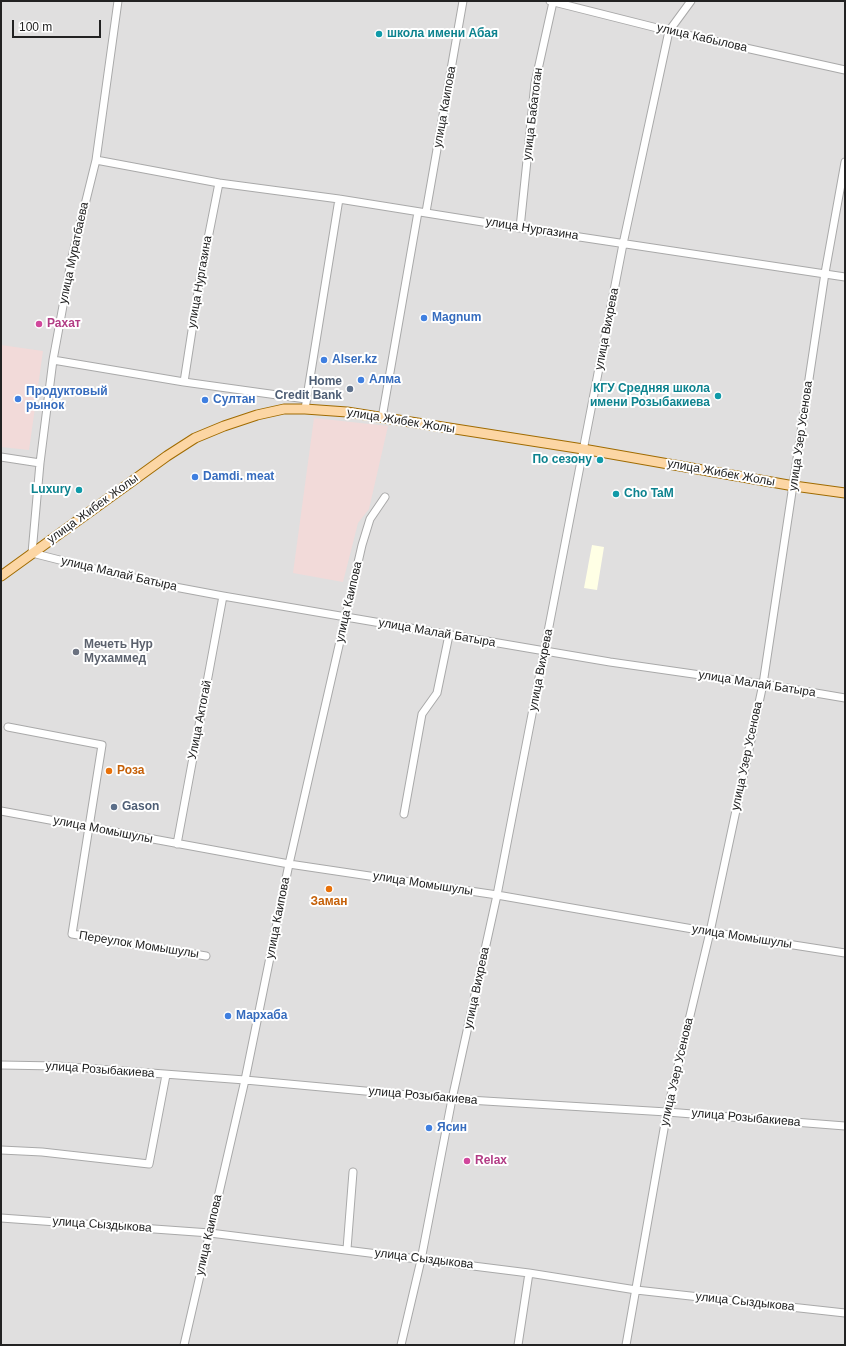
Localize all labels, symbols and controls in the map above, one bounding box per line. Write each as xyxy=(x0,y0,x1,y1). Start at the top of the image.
scale bar xyxy=(14,12,103,38)
text: 100 m xyxy=(19,20,52,34)
street label: улица Кабылова xyxy=(655,21,749,55)
place label: школа имени Абая xyxy=(387,27,498,41)
marker: школа имени Абая xyxy=(374,29,384,39)
street label: улица Каипова xyxy=(431,65,459,149)
street label: улица Бабатоган xyxy=(520,67,546,161)
street label: улица Муратбаева xyxy=(56,201,92,305)
street label: улица Нургазина xyxy=(485,215,579,243)
street label: улица Нургазина xyxy=(185,235,215,329)
street label: улица Вихрева xyxy=(592,287,622,371)
place label: Magnum xyxy=(432,311,481,325)
marker: Magnum xyxy=(419,313,429,323)
place label: Рахат xyxy=(47,317,81,331)
marker: Рахат xyxy=(34,319,44,329)
place label: Alser.kz xyxy=(332,353,377,367)
marker: Alser.kz xyxy=(319,355,329,365)
place label: Алма xyxy=(369,373,401,387)
place label: Home Credit Bank xyxy=(275,375,342,403)
marker: Алма xyxy=(356,375,366,385)
street label: улица Узер Усенова xyxy=(786,380,816,492)
place label: КГУ Средняя школа имени Розыбакиева xyxy=(590,382,710,410)
marker: Home Credit Bank xyxy=(345,384,355,394)
place label: Продуктовый рынок xyxy=(26,385,108,413)
marker: КГУ Средняя школа имени Розыбакиева xyxy=(713,391,723,401)
place label: Султан xyxy=(213,393,256,407)
marker: Продуктовый рынок xyxy=(13,394,23,404)
marker: Султан xyxy=(200,395,210,405)
street label: улица Жибек Жолы xyxy=(346,405,456,437)
place label: По сезону xyxy=(532,453,592,467)
marker: По сезону xyxy=(595,455,605,465)
street label: улица Жибек Жолы xyxy=(666,456,776,490)
place label: Damdi. meat xyxy=(203,470,274,484)
street label: улица Жибек Жолы xyxy=(45,471,141,547)
marker: Damdi. meat xyxy=(190,472,200,482)
place label: Luxury xyxy=(31,483,71,497)
marker: Luxury xyxy=(74,485,84,495)
place label: Cho TaM xyxy=(624,487,674,501)
marker: Cho TaM xyxy=(611,489,621,499)
street label: улица Малай Батыра xyxy=(60,554,178,594)
street label: улица Каипова xyxy=(333,560,365,644)
street label: улица Малай Батыра xyxy=(377,616,497,650)
street label: улица Вихрева xyxy=(526,628,556,712)
place label: Мечеть Нур Мухаммед xyxy=(84,638,153,666)
marker: Мечеть Нур Мухаммед xyxy=(71,647,81,657)
street label: улица Малай Батыра xyxy=(697,668,817,700)
street label: Улица Актогай xyxy=(185,679,215,761)
street label: улица Узер Усенова xyxy=(728,700,766,812)
place label: Роза xyxy=(117,764,144,778)
marker: Роза xyxy=(104,766,114,776)
place label: Gason xyxy=(122,800,159,814)
marker: Gason xyxy=(109,802,119,812)
street label: улица Момышулы xyxy=(52,813,154,847)
street label: улица Момышулы xyxy=(372,869,474,899)
street label: улица Каипова xyxy=(263,876,293,960)
marker: Заман xyxy=(324,884,334,894)
place label: Заман xyxy=(311,895,347,909)
street label: улица Момышулы xyxy=(691,922,793,952)
street label: Переулок Момышулы xyxy=(78,928,200,962)
street label: улица Вихрева xyxy=(461,946,493,1030)
place label: Мархаба xyxy=(236,1009,287,1023)
marker: Мархаба xyxy=(223,1011,233,1021)
street label: улица Узер Усенова xyxy=(657,1016,697,1128)
street label: улица Розыбакиева xyxy=(45,1059,155,1081)
street label: улица Розыбакиева xyxy=(368,1084,478,1108)
street label: улица Розыбакиева xyxy=(691,1106,801,1130)
place label: Ясин xyxy=(437,1121,467,1135)
marker: Ясин xyxy=(424,1123,434,1133)
place label: Relax xyxy=(475,1154,507,1168)
marker: Relax xyxy=(462,1156,472,1166)
street label: улица Каипова xyxy=(193,1193,225,1277)
street label: улица Сыздыкова xyxy=(52,1214,152,1236)
street label: улица Сыздыкова xyxy=(374,1246,474,1272)
street label: улица Сыздыкова xyxy=(695,1290,795,1314)

